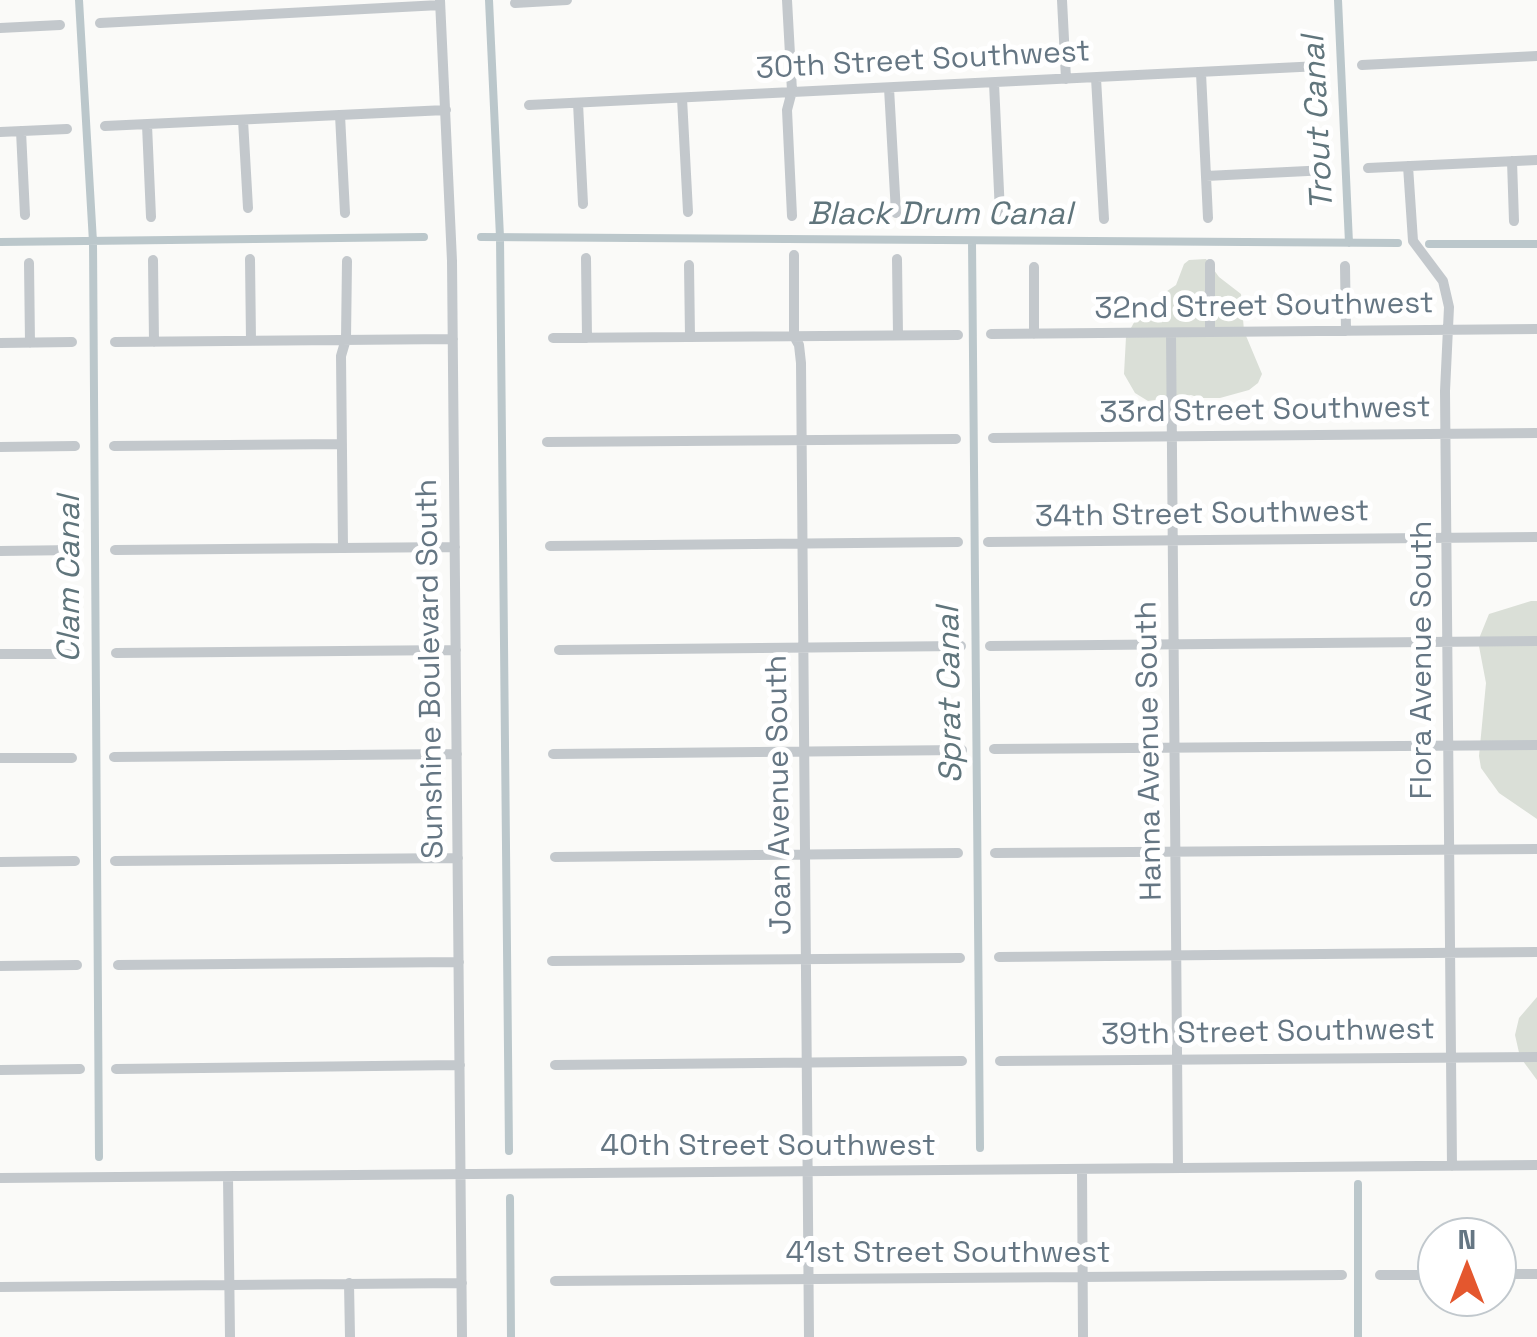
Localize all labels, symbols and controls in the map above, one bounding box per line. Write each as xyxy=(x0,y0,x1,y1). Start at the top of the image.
street label: 30th Street Southwest xyxy=(755,34,1091,88)
water label: Trout Canal xyxy=(1295,35,1343,211)
water label: Black Drum Canal xyxy=(808,196,1072,234)
street label: 32nd Street Southwest xyxy=(1094,286,1434,328)
street label: 33rd Street Southwest xyxy=(1099,390,1431,432)
street label: Sunshine Boulevard South xyxy=(410,479,452,859)
street label: 34th Street Southwest xyxy=(1035,494,1369,536)
water label: Clam Canal xyxy=(51,495,89,663)
street label: Flora Avenue South xyxy=(1405,521,1441,799)
street label: Hanna Avenue South xyxy=(1129,601,1171,901)
water label: Sprat Canal xyxy=(930,606,972,784)
street label: Joan Avenue South xyxy=(760,655,800,935)
street label: 39th Street Southwest xyxy=(1101,1012,1435,1054)
street label: 40th Street Southwest xyxy=(600,1129,936,1165)
north arrow xyxy=(1417,1217,1517,1317)
text: N xyxy=(1458,1221,1476,1257)
street label: 41st Street Southwest xyxy=(785,1236,1111,1272)

